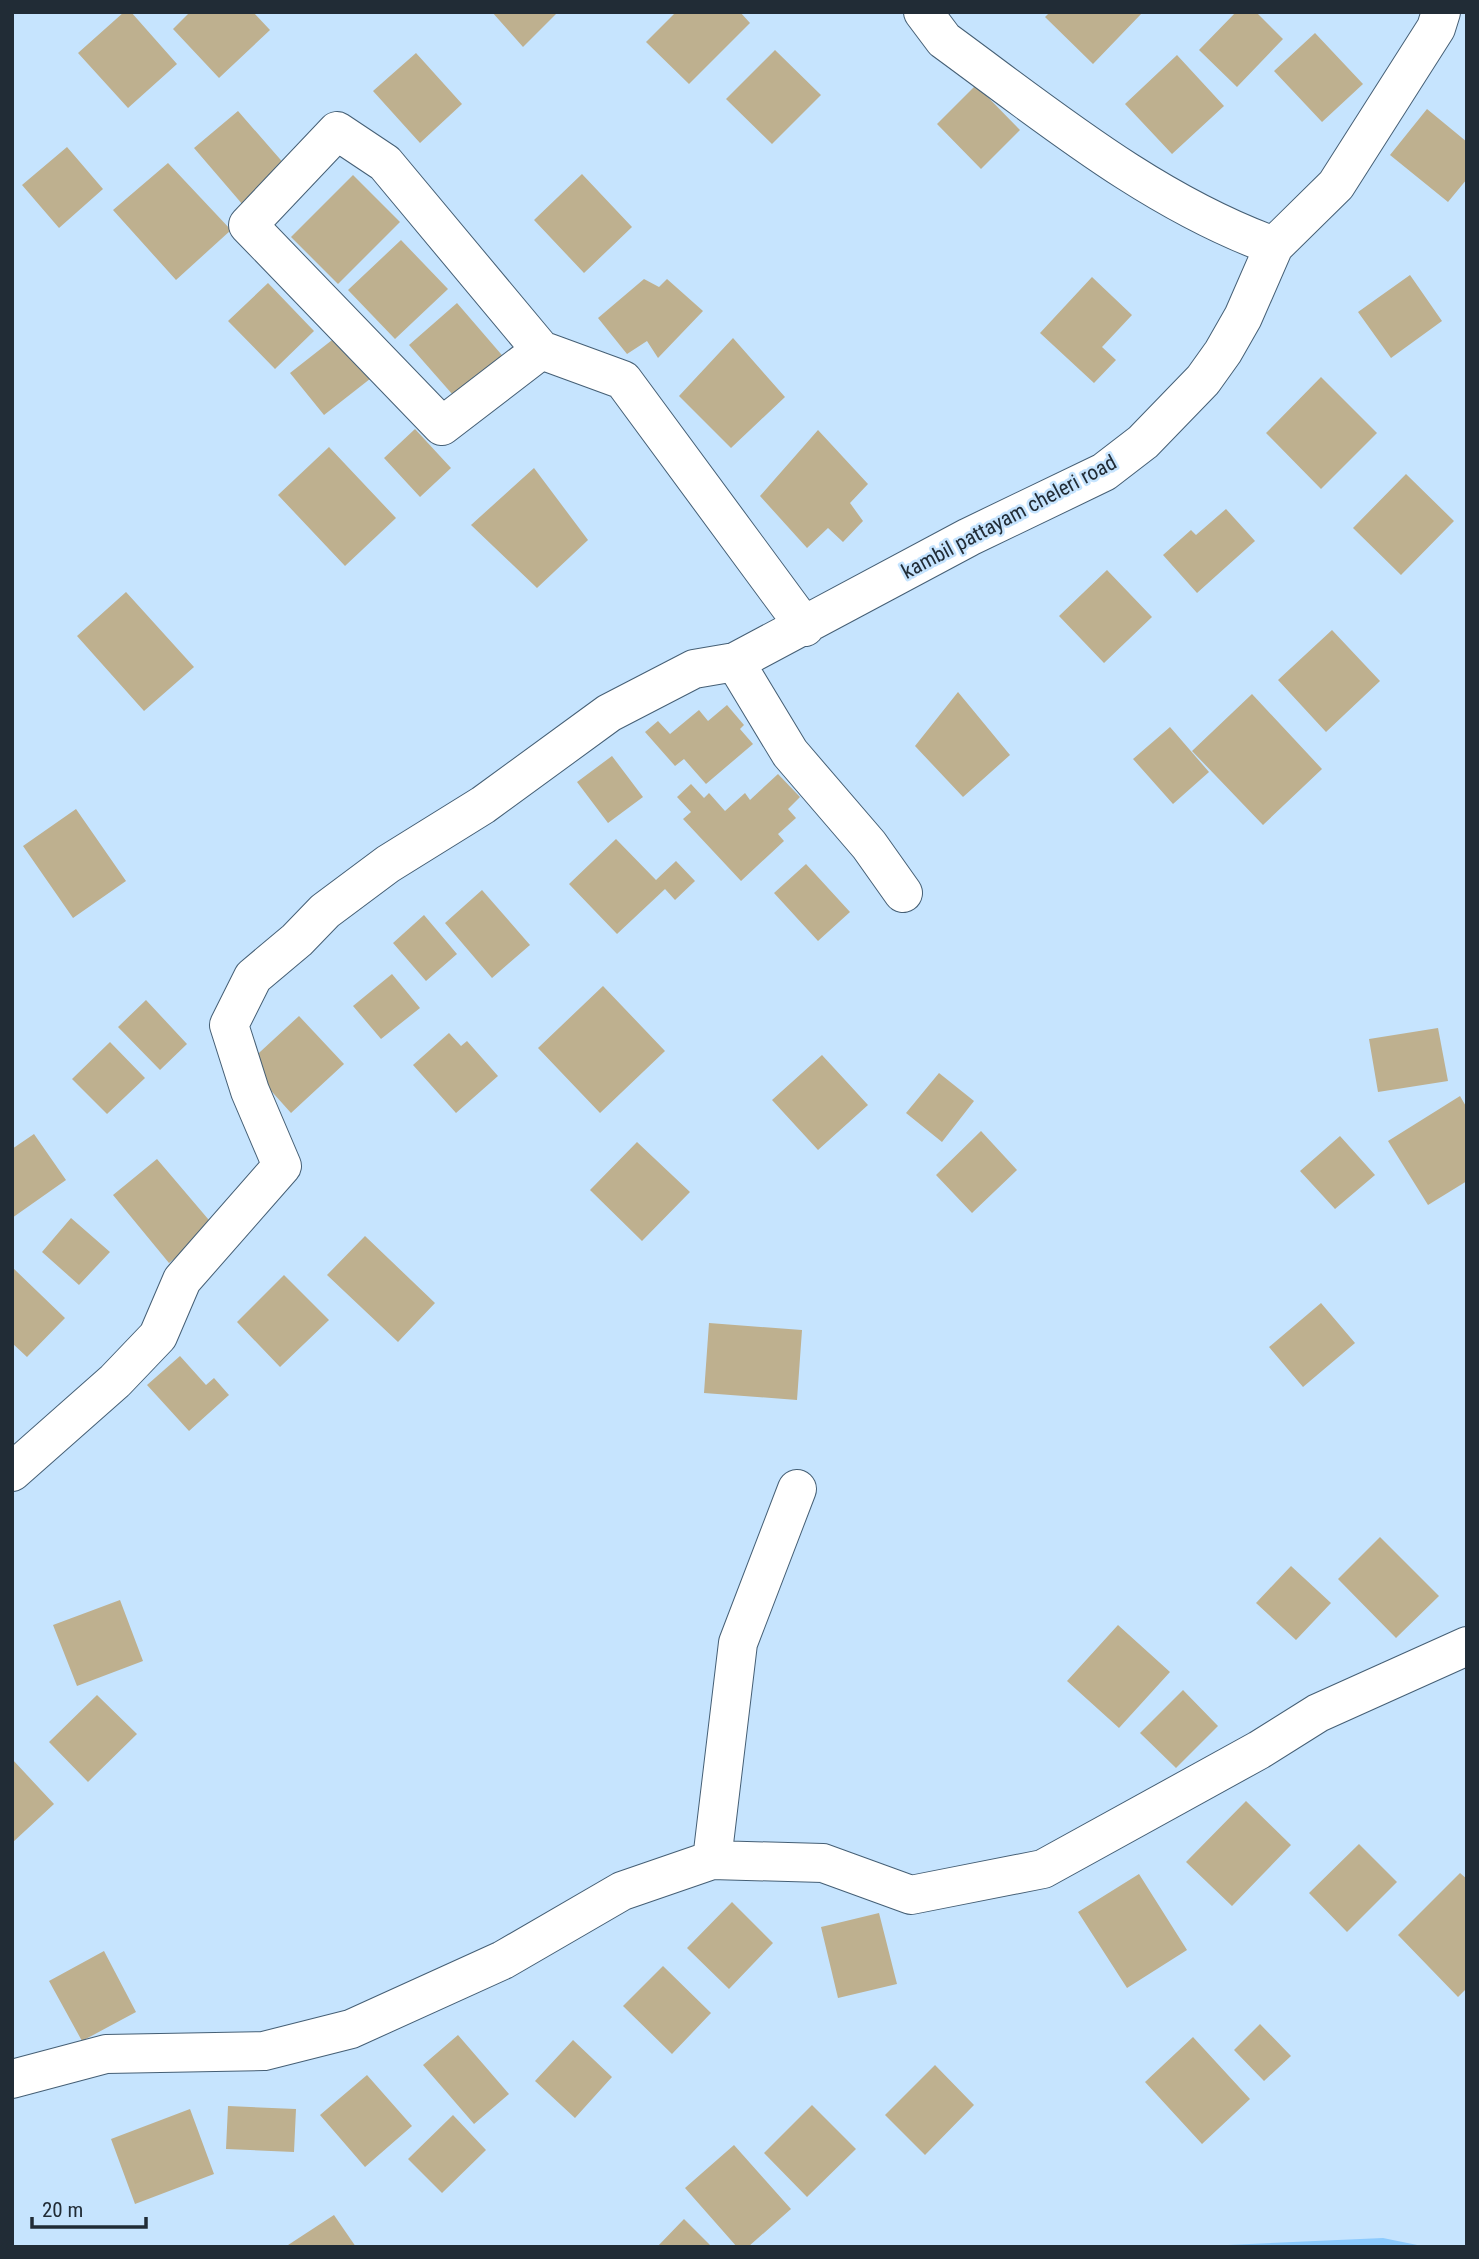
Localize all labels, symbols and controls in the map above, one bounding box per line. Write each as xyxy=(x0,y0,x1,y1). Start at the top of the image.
street label: kambil pattayam cheleri road xyxy=(898,450,1120,584)
scale bar xyxy=(32,2186,145,2230)
text: 20 m xyxy=(42,2198,83,2222)

